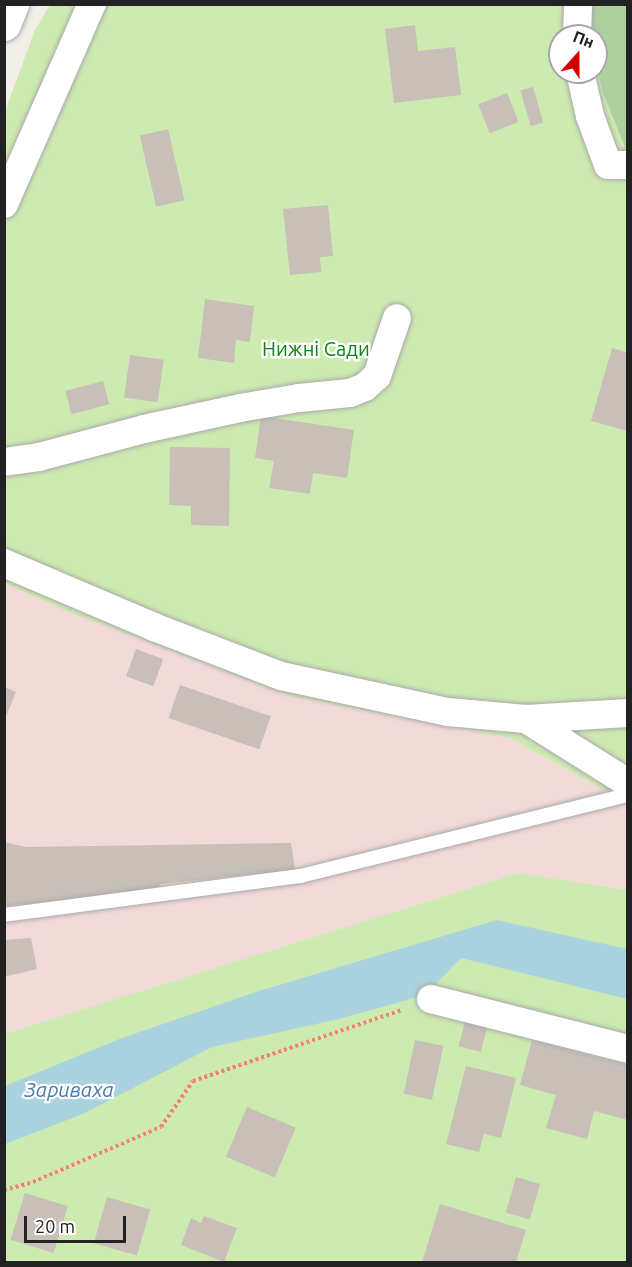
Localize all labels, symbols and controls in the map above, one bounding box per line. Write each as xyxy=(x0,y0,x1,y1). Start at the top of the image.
north arrow xyxy=(548,24,608,84)
text: Пн xyxy=(571,27,597,51)
park label: Нижні Сади xyxy=(262,336,370,360)
water label: Зариваха xyxy=(24,1076,114,1102)
scale bar xyxy=(27,1204,129,1242)
text: 20 m xyxy=(35,1216,75,1236)

